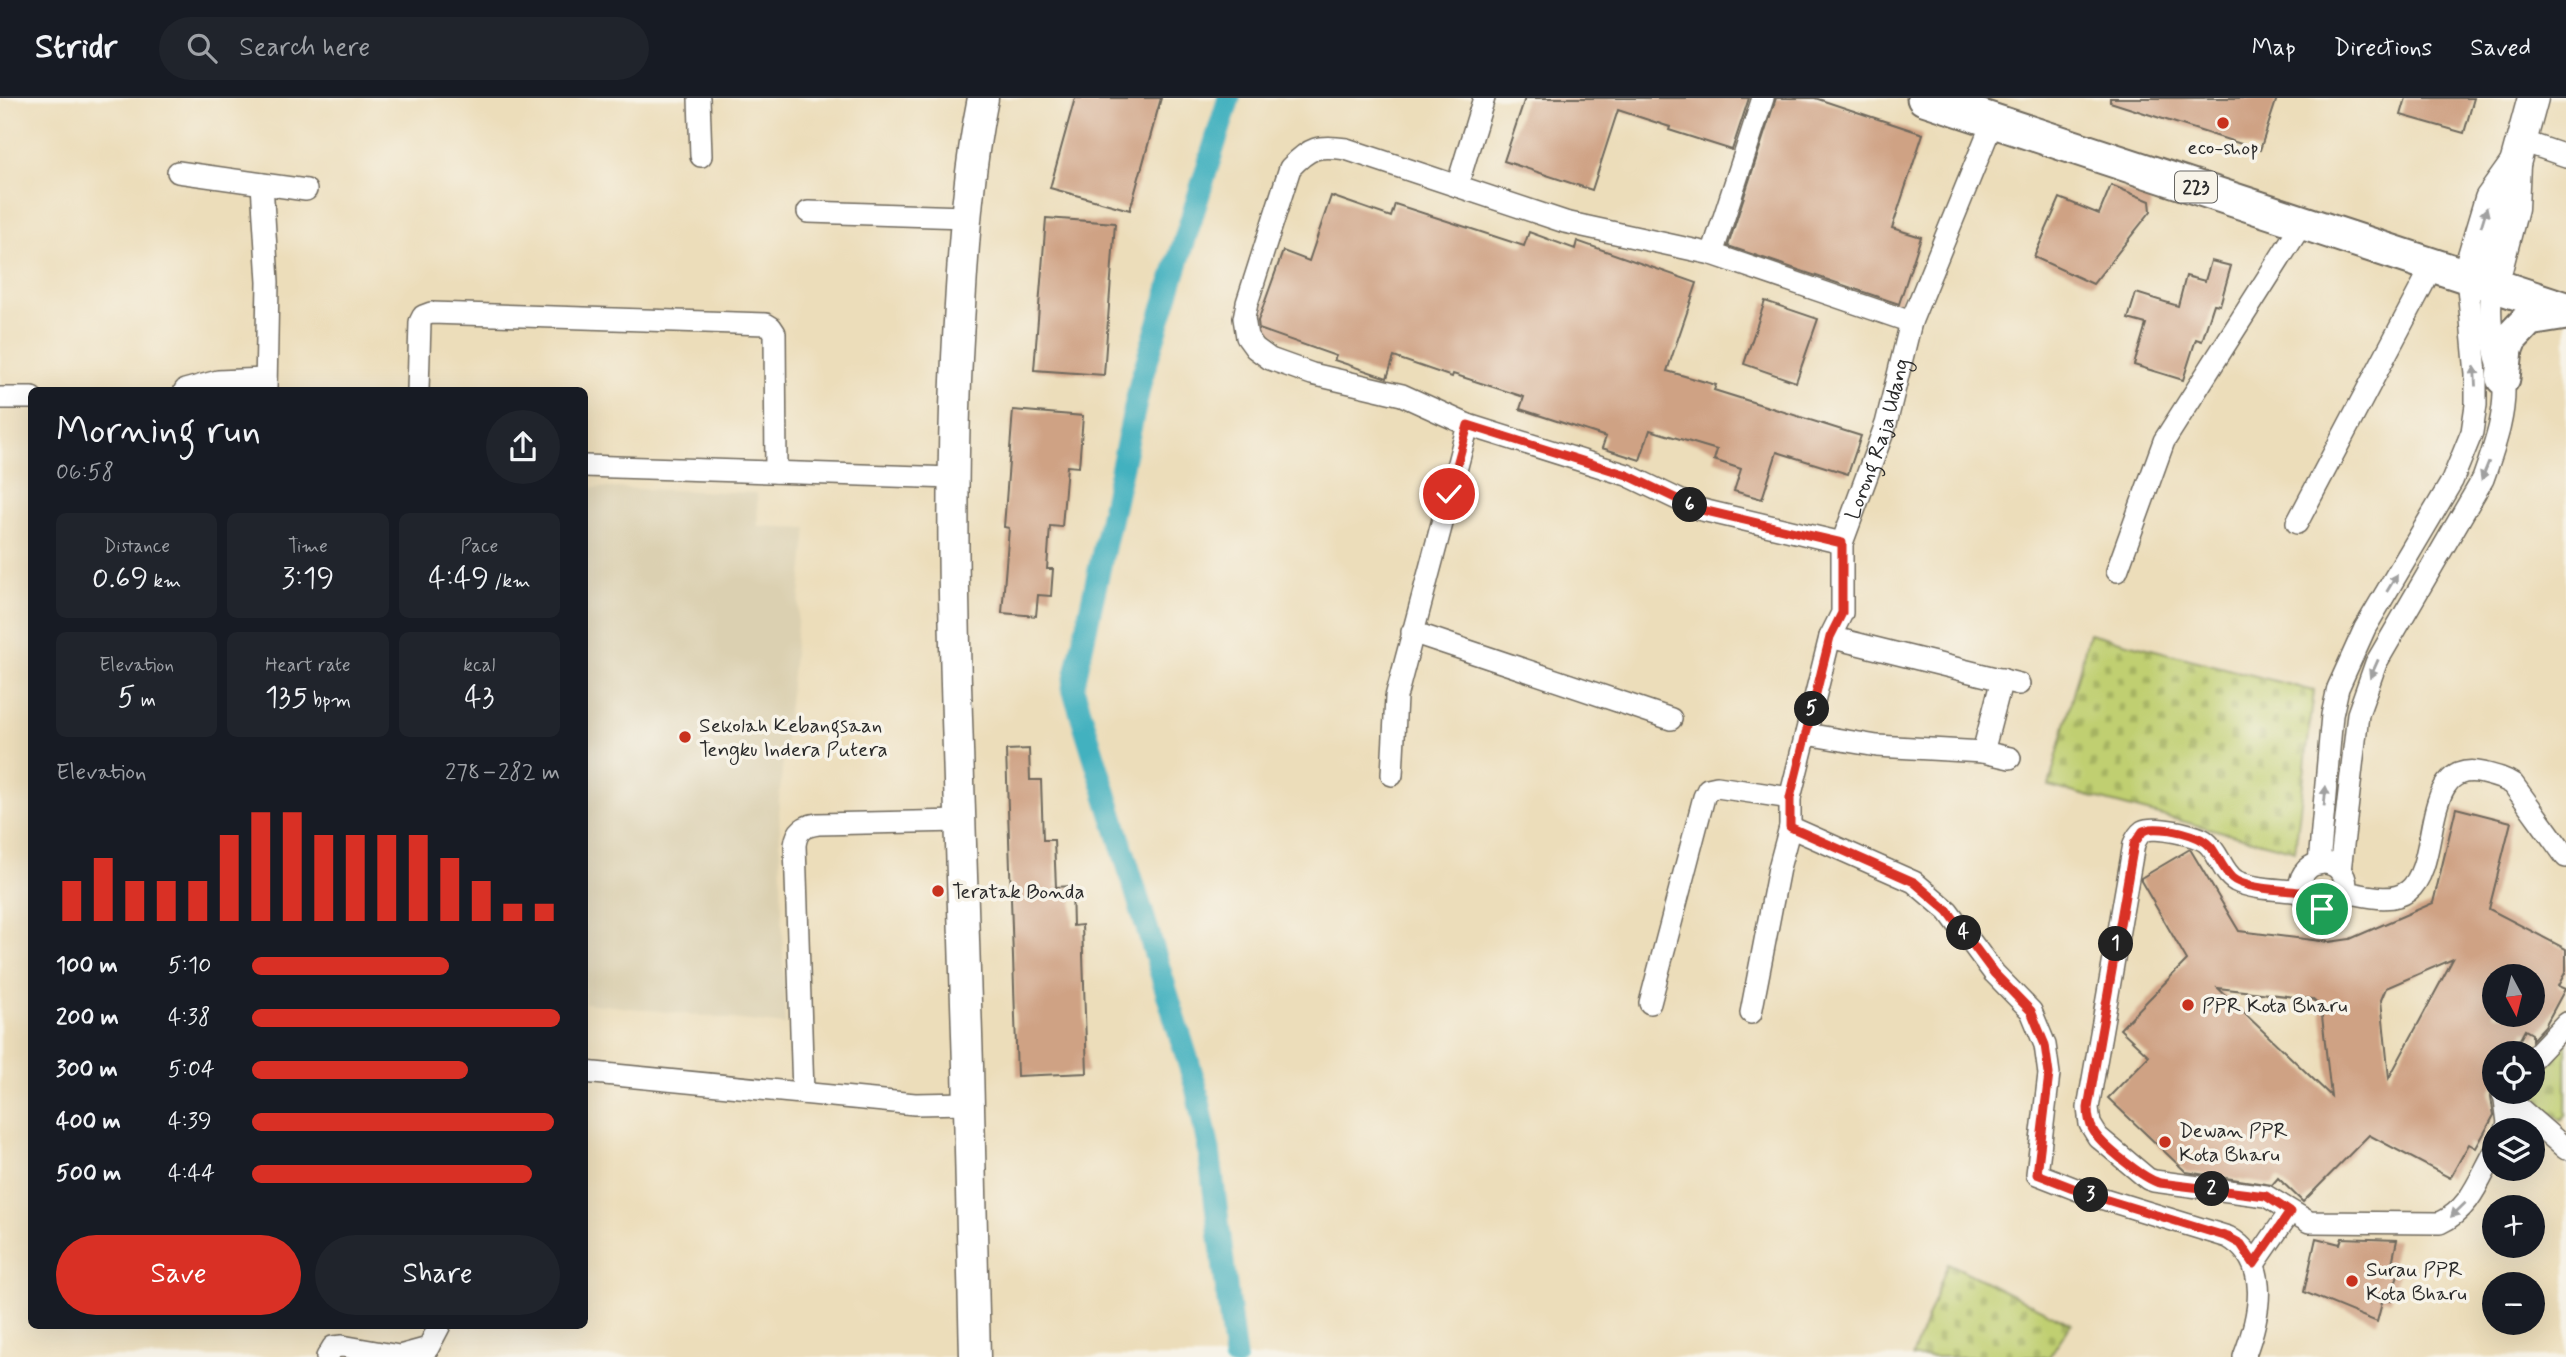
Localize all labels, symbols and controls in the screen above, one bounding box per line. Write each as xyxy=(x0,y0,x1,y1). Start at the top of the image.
search box xyxy=(159,17,649,80)
text: Stridr xyxy=(35,26,117,70)
icon: search xyxy=(183,29,221,67)
text: Search here xyxy=(239,31,370,65)
text: Map xyxy=(2252,33,2296,64)
text: Directions xyxy=(2334,33,2432,64)
text: Saved xyxy=(2470,33,2531,64)
marker: eco-shop xyxy=(2215,115,2231,131)
place label: eco-shop xyxy=(2187,134,2259,162)
road number: 223 xyxy=(2175,172,2217,202)
one-way arrow xyxy=(2480,206,2490,227)
street label: Lorong Raja Udang xyxy=(1839,356,1917,523)
one-way arrow xyxy=(2470,365,2481,387)
text: Morning run xyxy=(56,407,261,456)
button: share xyxy=(486,410,560,484)
text: 06:58 xyxy=(56,458,114,488)
one-way arrow xyxy=(2480,461,2491,482)
pin xyxy=(1419,464,1479,524)
icon: check xyxy=(1430,475,1468,513)
pin: 6 xyxy=(1672,488,1708,522)
text: 6 xyxy=(1685,492,1694,517)
text: Distance xyxy=(103,534,170,559)
text: Time xyxy=(288,534,328,559)
text: Pace xyxy=(460,534,498,559)
text: 0.69 xyxy=(92,559,148,598)
text: 3:19 xyxy=(282,559,334,598)
text: 4:49 xyxy=(428,559,489,598)
text: km xyxy=(148,569,181,594)
text: /km xyxy=(489,569,530,594)
one-way arrow xyxy=(2386,573,2398,592)
text: Elevation xyxy=(99,653,174,678)
text: Heart rate xyxy=(265,653,351,678)
text: kcal xyxy=(463,653,495,678)
one-way arrow xyxy=(2368,659,2379,680)
text: 5 xyxy=(118,678,136,717)
text: 135 xyxy=(265,678,308,717)
text: 43 xyxy=(464,678,494,717)
text: m xyxy=(136,688,156,713)
text: bpm xyxy=(308,688,351,713)
pin: 5 xyxy=(1794,692,1829,726)
text: 5 xyxy=(1806,696,1817,721)
place label: Sekolah Kebangsaan Tengku Indera Putera xyxy=(699,712,888,765)
marker: Sekolah Kebangsaan Tengku Indera Putera xyxy=(677,729,693,745)
text: Elevation xyxy=(56,758,147,788)
text: 278–282 m xyxy=(445,758,560,788)
one-way arrow xyxy=(2320,785,2331,807)
place label: Teratak Bonda xyxy=(952,878,1085,906)
pin xyxy=(2292,879,2352,939)
marker: Teratak Bonda xyxy=(930,883,946,899)
icon: arrive xyxy=(2303,890,2341,928)
pin: 4 xyxy=(1946,916,1982,950)
text: 4 xyxy=(1958,920,1969,945)
pin: 1 xyxy=(2098,926,2134,962)
text: 1 xyxy=(2111,931,2120,956)
text: 100 m xyxy=(56,951,118,981)
text: 5:10 xyxy=(168,951,211,981)
north arrow xyxy=(2482,964,2544,1027)
map controls xyxy=(2482,964,2545,1335)
place label: PPR Kota Bharu xyxy=(2202,992,2347,1020)
marker: PPR Kota Bharu xyxy=(2180,997,2196,1013)
text: 200 m xyxy=(56,1003,119,1033)
text: 4:38 xyxy=(168,1003,211,1033)
button: locate xyxy=(2482,1041,2545,1104)
text: 300 m xyxy=(56,1055,118,1085)
text: 5:04 xyxy=(168,1055,215,1085)
text: 400 m xyxy=(56,1107,121,1137)
text: 4:39 xyxy=(168,1107,212,1137)
place label: Dewan PPR Kota Bharu xyxy=(2179,1117,2288,1169)
button: layers xyxy=(2482,1118,2545,1181)
marker: Dewan PPR Kota Bharu xyxy=(2157,1134,2173,1150)
text: 500 m xyxy=(56,1159,121,1189)
text: 4:44 xyxy=(168,1159,215,1189)
pin: 2 xyxy=(2194,1172,2230,1206)
text: 2 xyxy=(2207,1176,2216,1201)
pin: 3 xyxy=(2074,1178,2108,1212)
text: 3 xyxy=(2086,1182,2095,1207)
button: + xyxy=(2482,1195,2545,1258)
one-way arrow xyxy=(2450,1202,2467,1219)
button: Save xyxy=(56,1235,301,1315)
button: Share xyxy=(315,1235,560,1315)
place label: Surau PPR Kota Bharu xyxy=(2366,1256,2467,1308)
button: − xyxy=(2482,1272,2545,1335)
marker: Surau PPR Kota Bharu xyxy=(2344,1273,2360,1289)

